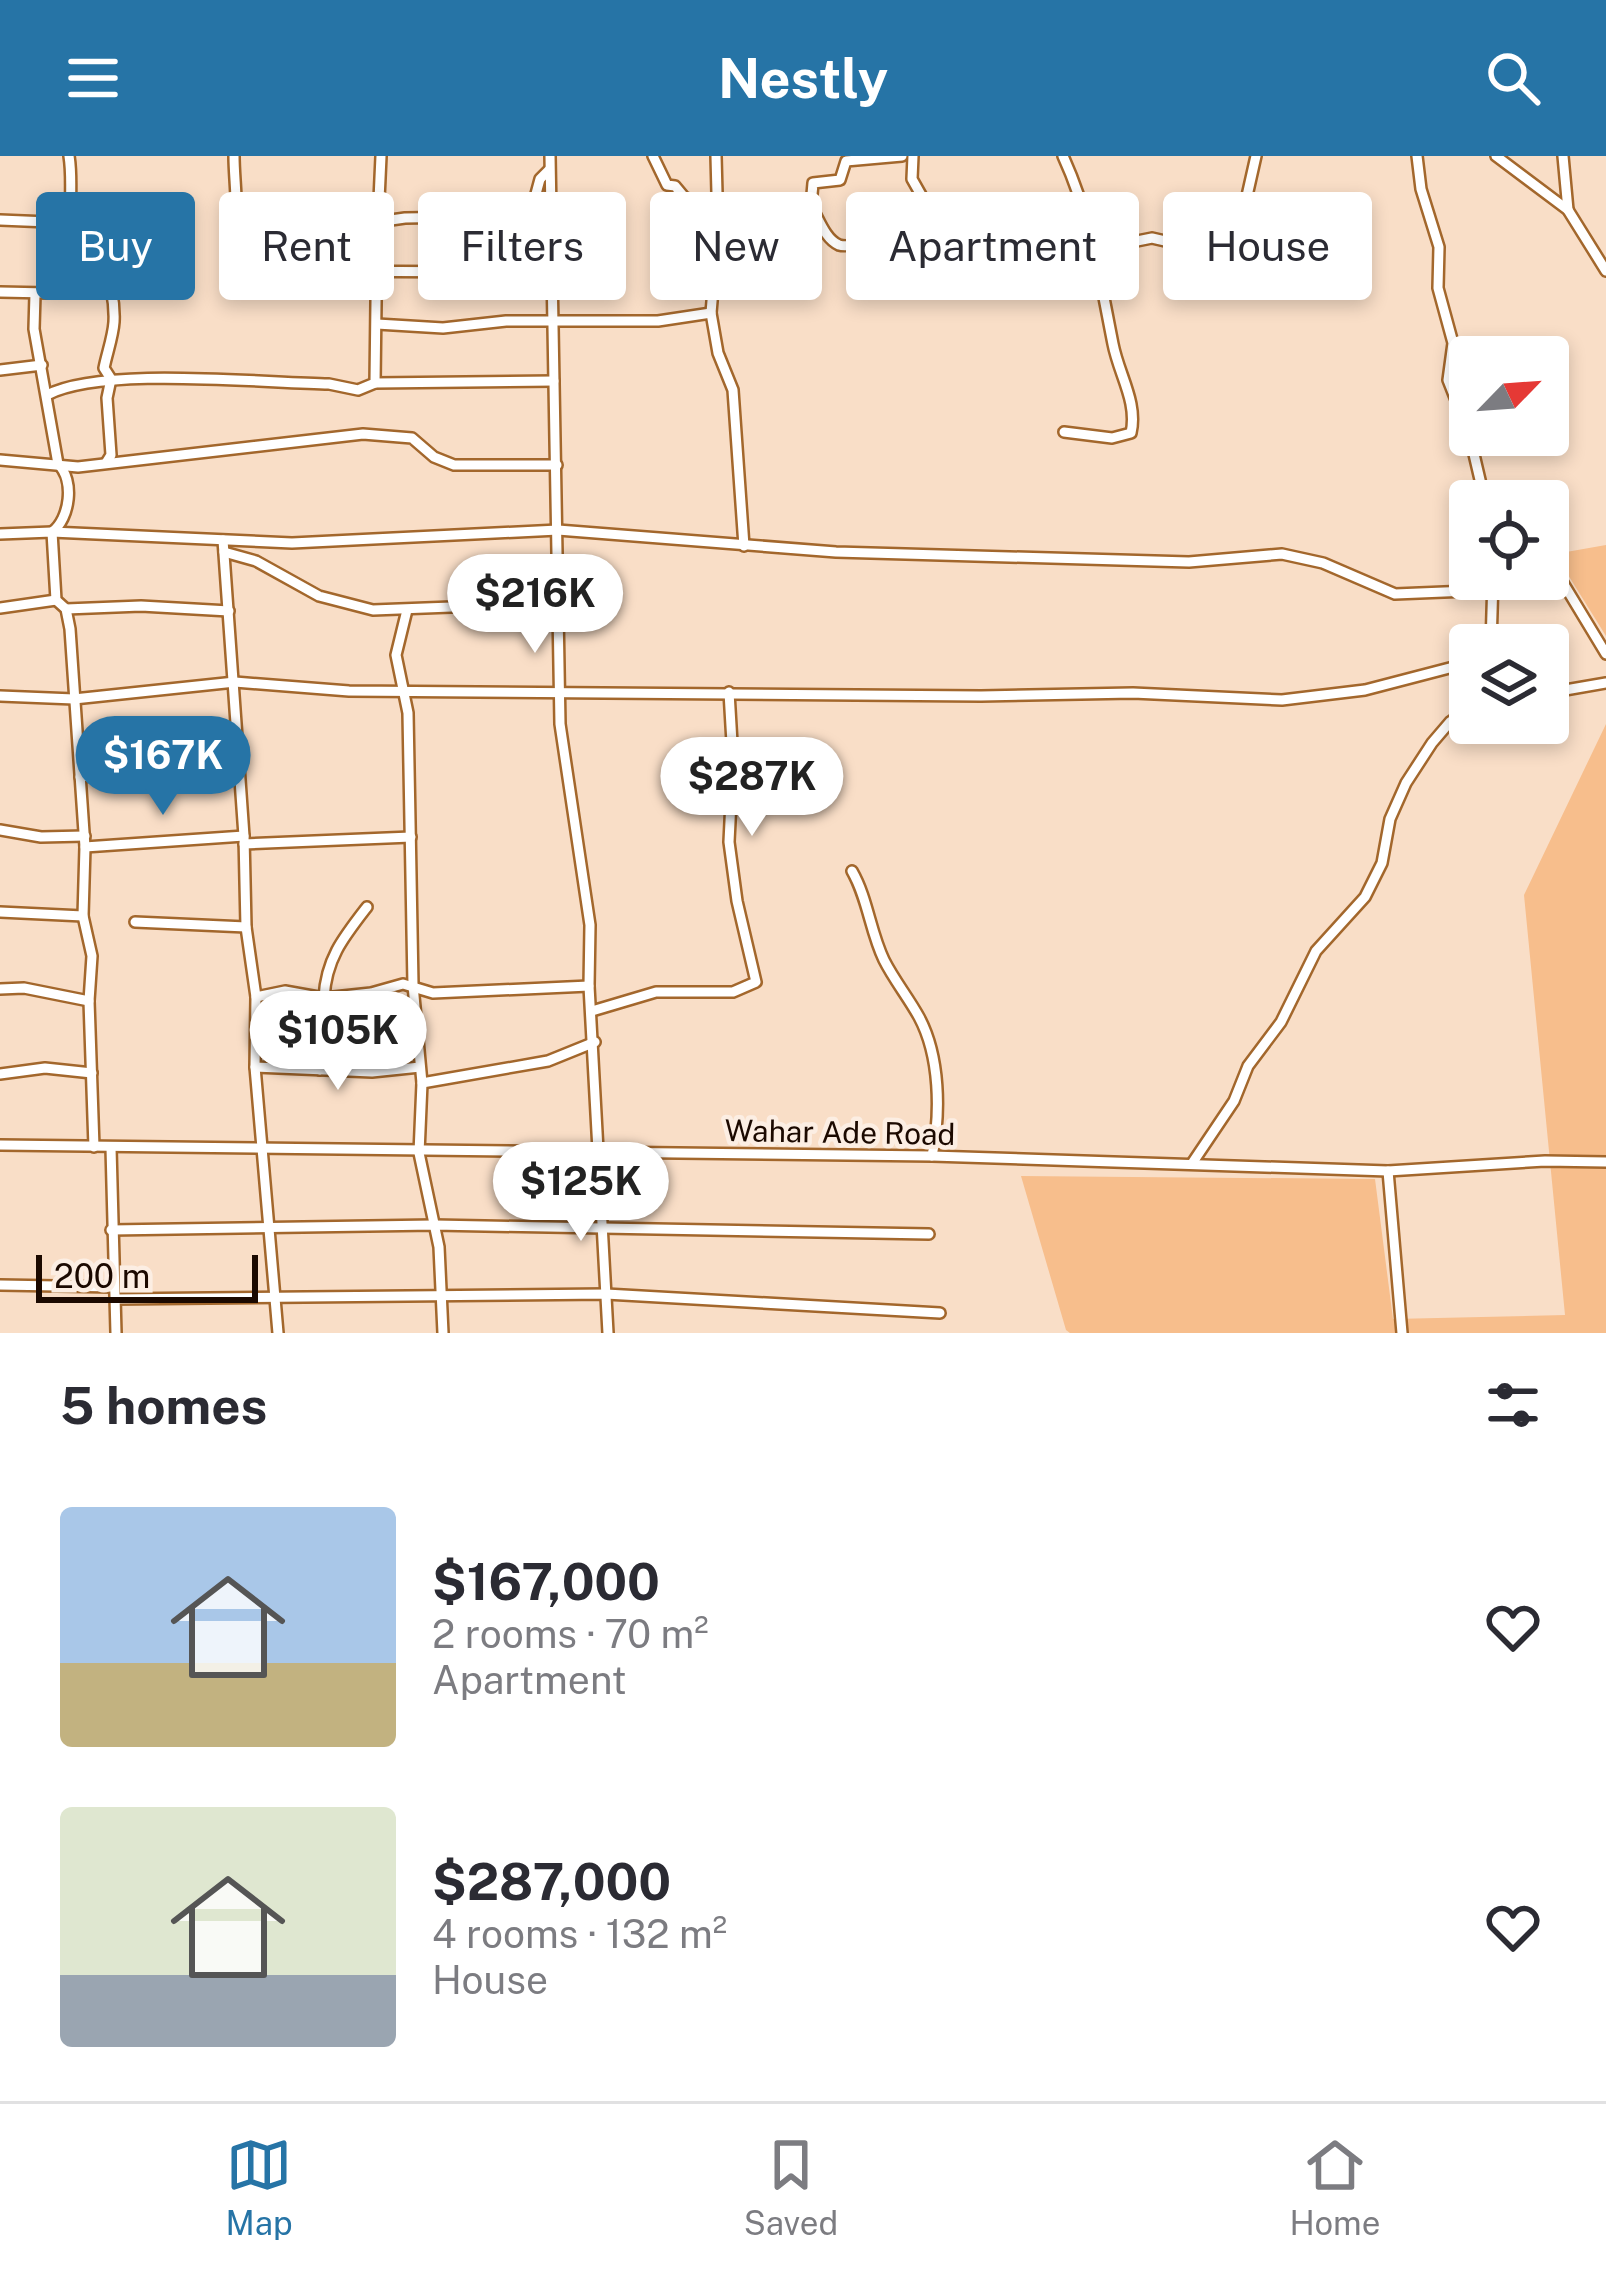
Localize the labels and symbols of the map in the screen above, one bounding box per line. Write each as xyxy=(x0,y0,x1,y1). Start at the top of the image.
north arrow xyxy=(1449,336,1569,456)
pin: $216K xyxy=(451,554,619,656)
pin: $167K xyxy=(79,716,247,818)
pin: $287K xyxy=(668,737,836,839)
pin: $105K xyxy=(254,991,422,1093)
street label: Wahar Ade Road xyxy=(724,1112,956,1152)
pin: $125K xyxy=(497,1142,665,1244)
scale bar xyxy=(36,1249,258,1302)

